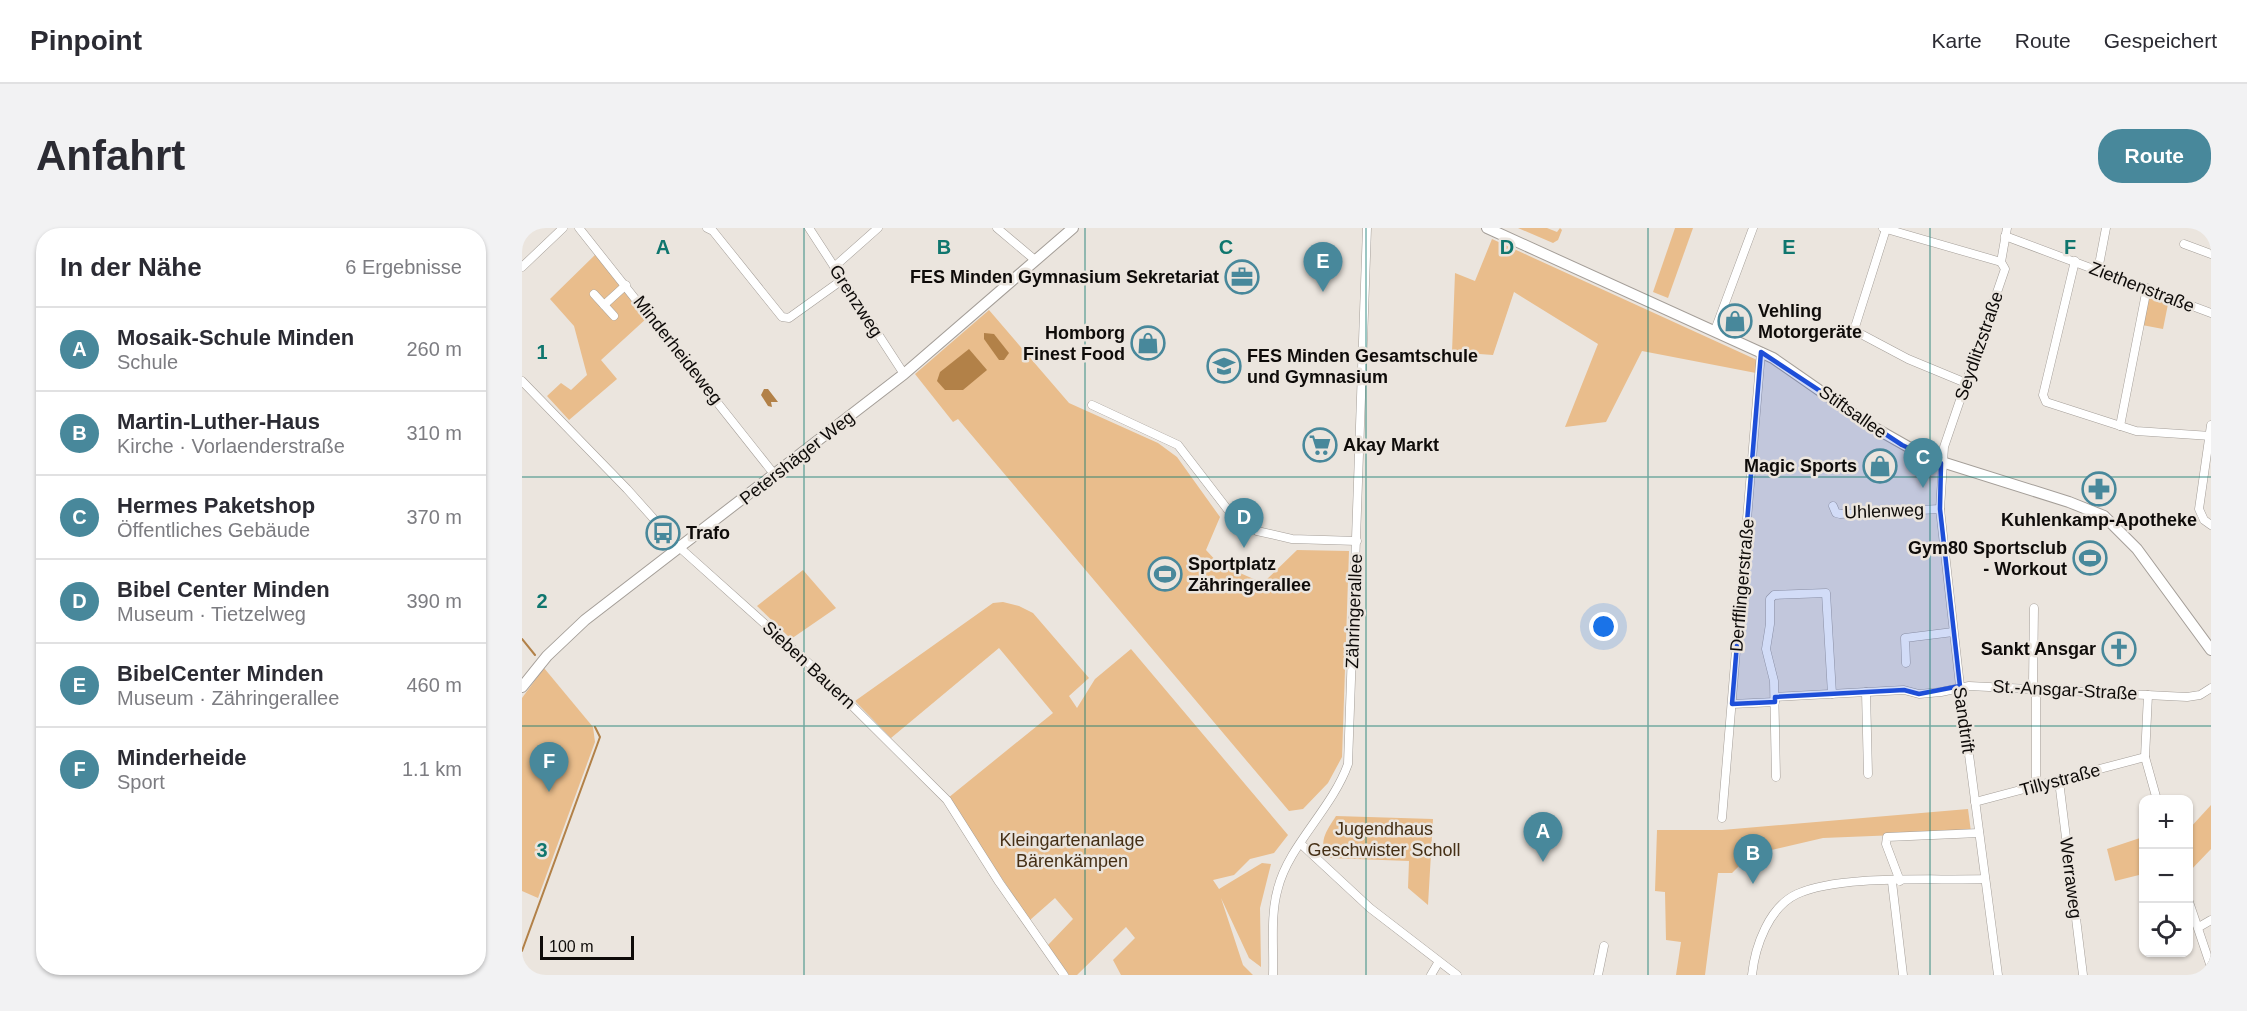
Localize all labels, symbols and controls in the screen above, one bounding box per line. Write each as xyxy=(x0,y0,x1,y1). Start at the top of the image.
text: Pinpoint xyxy=(30,25,142,56)
text: Karte xyxy=(1932,29,1982,52)
text: Route xyxy=(2015,29,2071,52)
text: Gespeichert xyxy=(2104,29,2217,52)
button: Route xyxy=(2098,129,2211,183)
text: Anfahrt xyxy=(36,132,185,179)
text: A xyxy=(656,236,670,258)
text: B xyxy=(937,236,951,258)
text: C xyxy=(1219,236,1233,258)
text: D xyxy=(1500,236,1514,258)
text: E xyxy=(1782,236,1796,258)
text: F xyxy=(2064,236,2076,258)
pin: E xyxy=(1304,242,1342,292)
text: In der Nähe xyxy=(60,252,202,282)
text: 6 Ergebnisse xyxy=(345,256,462,278)
street label: Ziethenstraße xyxy=(2087,258,2197,316)
office icon: FES Minden Gymnasium Sekretariat xyxy=(1224,259,1260,295)
street label: Grenzweg xyxy=(825,261,887,341)
place label: FES Minden Gymnasium Sekretariat xyxy=(910,267,1219,287)
street label: Seydlitzstraße xyxy=(1951,289,2007,403)
street label: Minderheideweg xyxy=(629,292,727,408)
place label: Vehling Motorgeräte xyxy=(1758,301,1862,342)
shop icon: Vehling Motorgeräte xyxy=(1717,303,1753,339)
place label: Homborg Finest Food xyxy=(1023,323,1125,364)
text: Mosaik-Schule Minden xyxy=(117,325,354,350)
shop icon: Homborg Finest Food xyxy=(1130,325,1166,361)
text: A xyxy=(72,338,87,360)
text: 260 m xyxy=(406,338,462,360)
text: 1 xyxy=(536,341,548,363)
place label: FES Minden Gesamtschule und Gymnasium xyxy=(1247,346,1478,387)
school or university icon: FES Minden Gesamtschule und Gymnasium xyxy=(1206,348,1242,384)
text: Schule xyxy=(117,351,178,373)
street label: Stiftsallee xyxy=(1815,381,1891,443)
street label: Petershäger Weg xyxy=(736,407,858,509)
text: Martin-Luther-Haus xyxy=(117,409,320,434)
text: B xyxy=(72,422,87,444)
text: 310 m xyxy=(406,422,462,444)
supermarket icon: Akay Markt xyxy=(1302,427,1338,463)
text: Kirche · Vorlaenderstraße xyxy=(117,435,345,457)
place label: Akay Markt xyxy=(1343,435,1439,455)
pin: C xyxy=(1904,438,1942,488)
shop icon: Magic Sports xyxy=(1862,448,1898,484)
place label: Magic Sports xyxy=(1744,456,1857,476)
pharmacy icon: Kuhlenkamp-Apotheke xyxy=(2081,471,2117,507)
text: Hermes Paketshop xyxy=(117,493,315,518)
pin: D xyxy=(1224,498,1264,548)
street label: Uhlenweg xyxy=(1844,500,1924,522)
text: C xyxy=(72,506,87,528)
text: 370 m xyxy=(406,506,462,528)
place label: Kuhlenkamp-Apotheke xyxy=(2001,510,2197,530)
bus stop icon: Trafo xyxy=(645,515,681,551)
street label: Derfflingerstraße xyxy=(1726,518,1758,652)
text: Öffentliches Gebäude xyxy=(117,519,310,541)
place label: Trafo xyxy=(686,523,730,543)
place label: Gym80 Sportsclub - Workout xyxy=(1908,538,2067,579)
sports icon: Gym80 Sportsclub - Workout xyxy=(2072,540,2108,576)
street label: Zähringerallee xyxy=(1342,553,1366,669)
place label: Sportplatz Zähringerallee xyxy=(1188,554,1311,595)
sports icon: Sportplatz Zähringerallee xyxy=(1147,556,1183,592)
text: Bibel Center Minden xyxy=(117,577,330,602)
text: D xyxy=(72,590,87,612)
text: 390 m xyxy=(406,590,462,612)
text: 2 xyxy=(536,590,548,612)
text: Museum · Tietzelweg xyxy=(117,603,306,625)
your location xyxy=(1589,612,1618,641)
street label: Sieben Bauern xyxy=(759,617,859,713)
church icon: Sankt Ansgar xyxy=(2101,631,2137,667)
place label: Sankt Ansgar xyxy=(1981,639,2096,659)
text: BibelCenter Minden xyxy=(117,661,324,686)
text: E xyxy=(73,674,86,696)
text: 460 m xyxy=(406,674,462,696)
street label: St.-Ansgar-Straße xyxy=(1992,676,2138,704)
street label: Sandtrift xyxy=(1949,685,1979,755)
text: Museum · Zähringerallee xyxy=(117,687,339,709)
pin: F xyxy=(530,742,568,792)
text: Minderheide xyxy=(117,745,247,770)
text: F xyxy=(73,758,86,780)
text: 1.1 km xyxy=(402,758,462,780)
street label: Tillystraße xyxy=(2018,760,2102,800)
text: Sport xyxy=(117,771,165,793)
map controls xyxy=(2139,795,2193,957)
button: + xyxy=(2139,795,2193,849)
pin: A xyxy=(1524,812,1562,862)
park label: Jugendhaus Geschwister Scholl xyxy=(1307,819,1461,860)
park label: Kleingartenanlage Bärenkämpen xyxy=(999,830,1145,871)
pin: B xyxy=(1734,834,1772,884)
street label: Werraweg xyxy=(2056,836,2086,920)
text: 3 xyxy=(536,839,548,861)
button: − xyxy=(2139,849,2193,903)
button: locate xyxy=(2139,903,2193,957)
scale bar xyxy=(540,933,634,960)
text: 100 m xyxy=(549,938,593,955)

